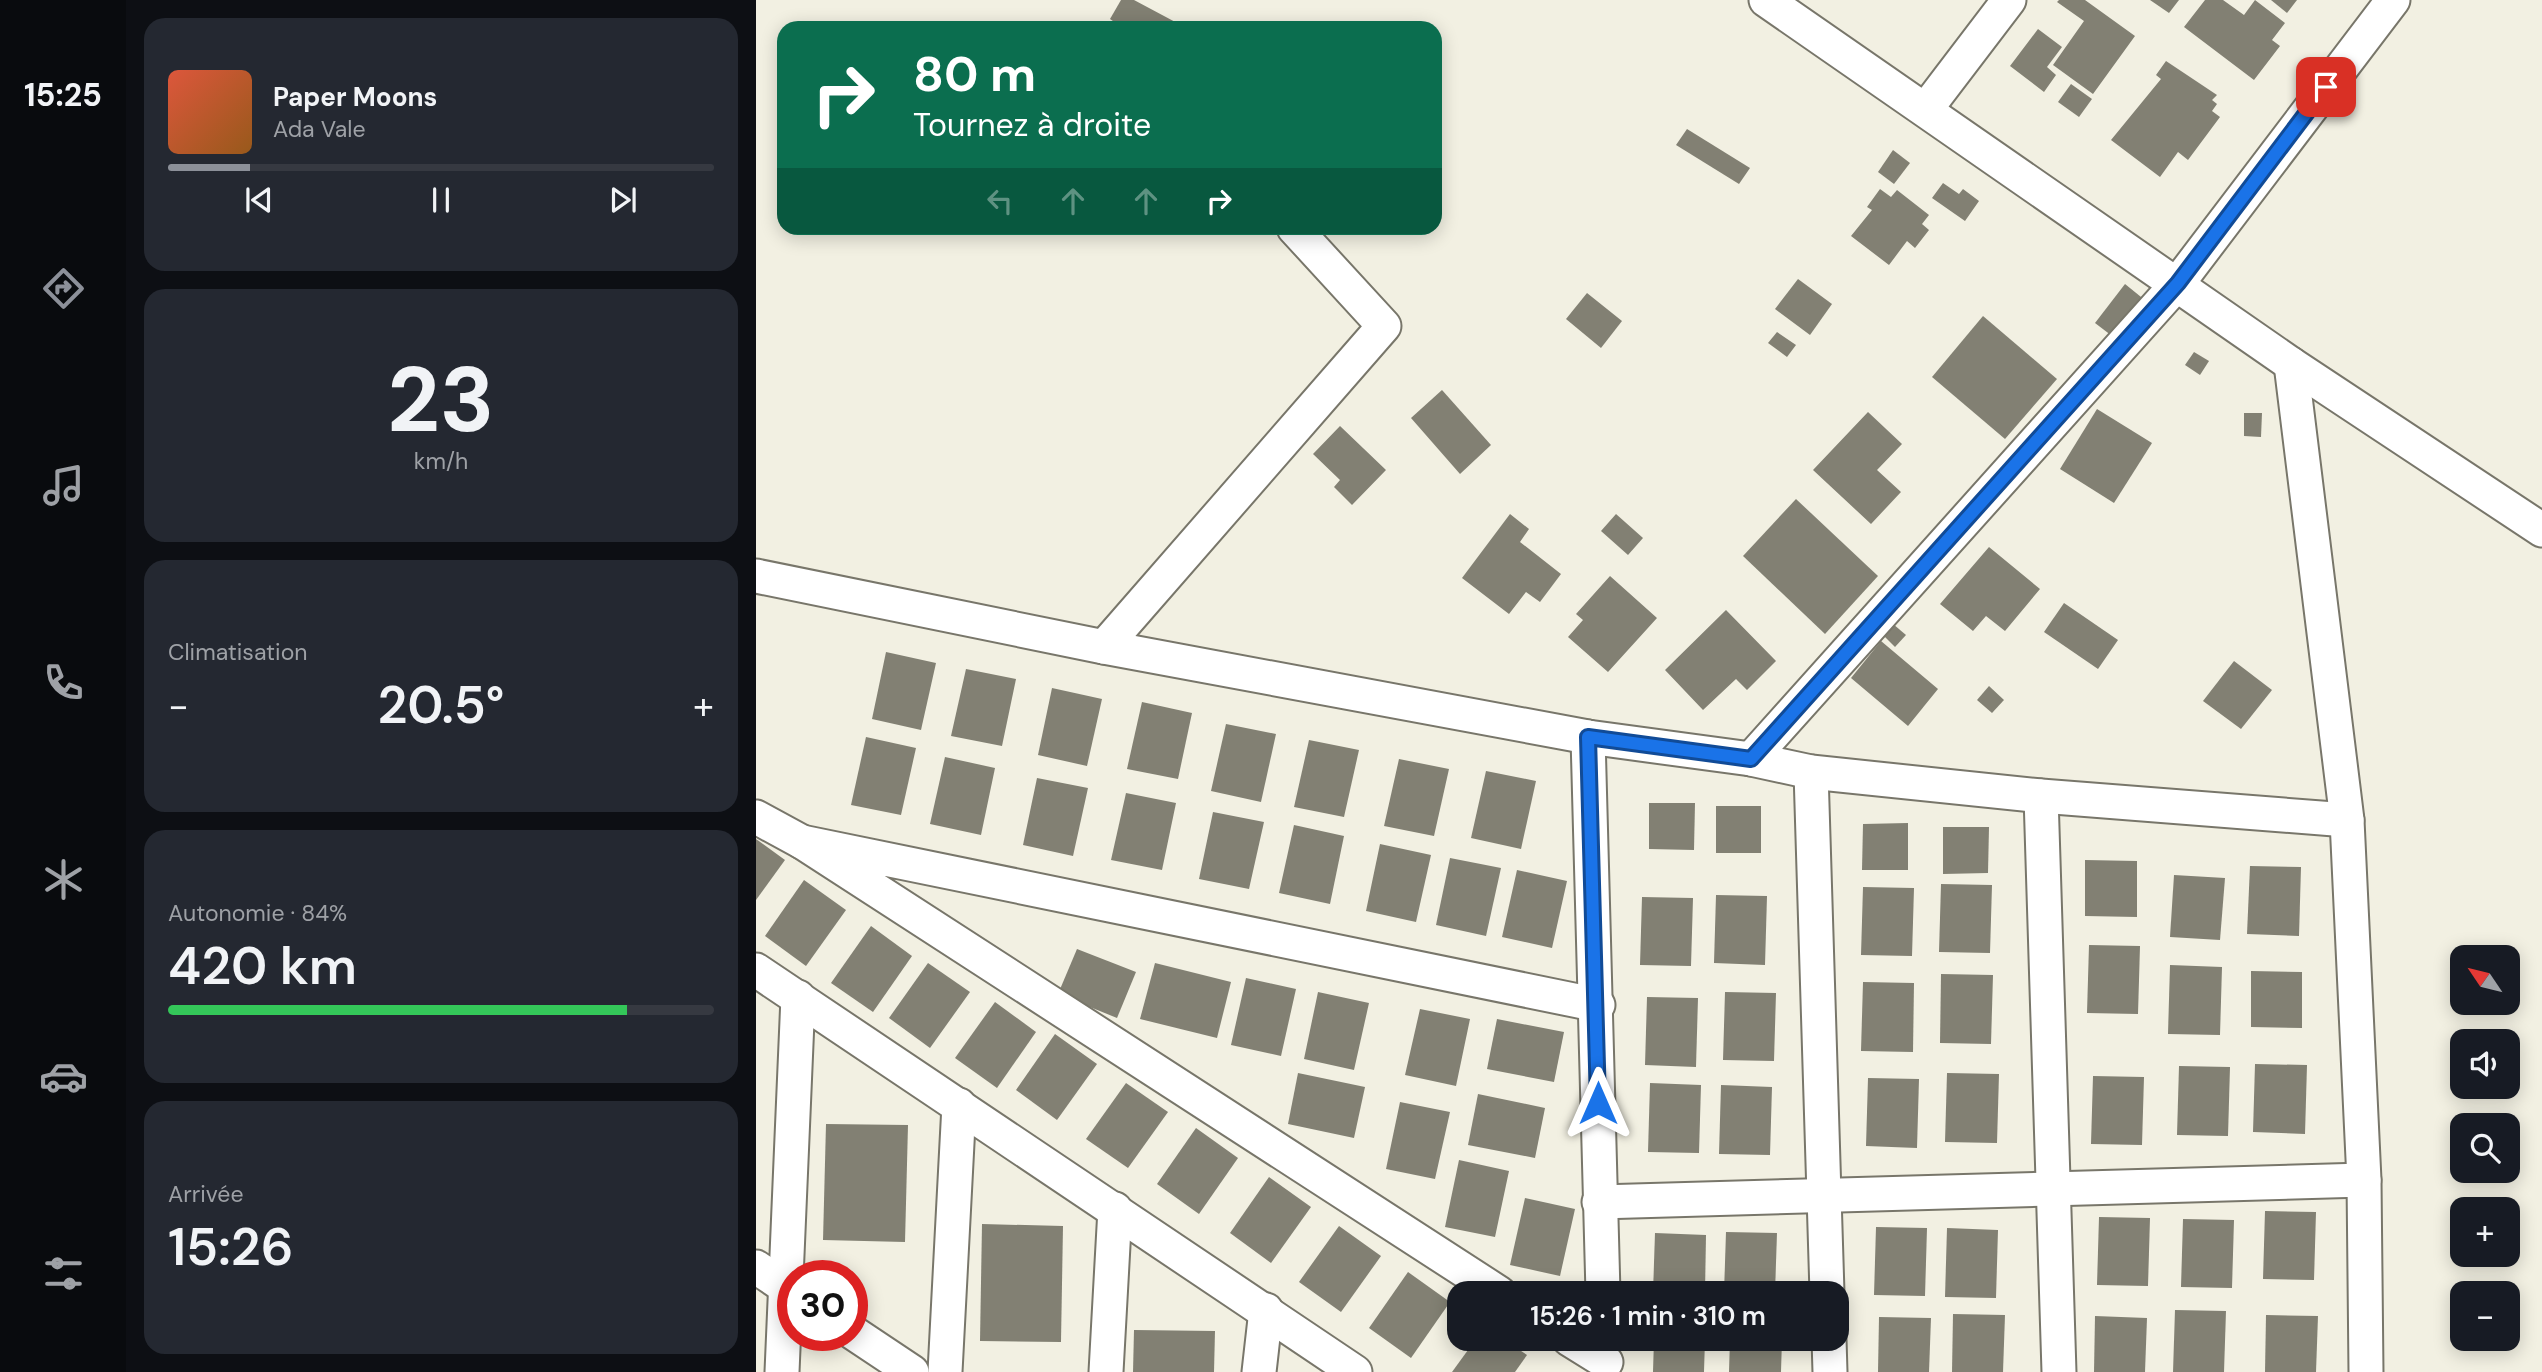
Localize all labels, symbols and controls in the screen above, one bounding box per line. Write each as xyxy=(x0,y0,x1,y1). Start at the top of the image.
text: 80 m xyxy=(913,42,1036,106)
icon: right xyxy=(798,49,889,140)
pin xyxy=(2296,57,2356,117)
icon: arrive xyxy=(2307,68,2345,106)
text: 15:25 xyxy=(24,74,102,116)
text: Paper Moons xyxy=(273,80,437,114)
text: Tournez à droite xyxy=(913,104,1151,146)
text: Ada Vale xyxy=(273,114,366,144)
icon: previous xyxy=(240,181,278,219)
icon: pause xyxy=(422,181,460,219)
icon: next xyxy=(604,181,642,219)
icon: left xyxy=(981,182,1019,220)
icon: ahead xyxy=(1054,182,1092,220)
icon: ahead xyxy=(1127,182,1165,220)
icon: right xyxy=(1200,182,1238,220)
icon: directions xyxy=(39,264,88,313)
text: 23 xyxy=(387,341,495,459)
text: km/h xyxy=(414,446,468,476)
icon: music xyxy=(39,461,88,510)
text: Climatisation xyxy=(168,637,307,667)
icon: phone xyxy=(39,658,88,707)
text: 20.5° xyxy=(378,671,504,739)
text: − xyxy=(168,681,189,731)
text: + xyxy=(693,681,714,731)
icon: climate xyxy=(39,855,88,904)
text: Autonomie · 84% xyxy=(168,898,347,928)
text: 420 km xyxy=(168,932,357,1000)
north arrow xyxy=(2450,945,2520,1015)
map controls xyxy=(2450,945,2520,1351)
button: sound xyxy=(2450,1029,2520,1099)
icon: car xyxy=(39,1052,88,1101)
position arrow xyxy=(1561,1066,1635,1140)
button: search xyxy=(2450,1113,2520,1183)
text: Arrivée xyxy=(168,1179,244,1209)
button: + xyxy=(2450,1197,2520,1267)
text: 15:26 xyxy=(168,1213,294,1281)
icon: filters xyxy=(39,1249,88,1298)
speed limit sign: 30 xyxy=(777,1260,868,1351)
button: − xyxy=(2450,1281,2520,1351)
text: 15:26 · 1 min · 310 m xyxy=(1530,1299,1766,1333)

